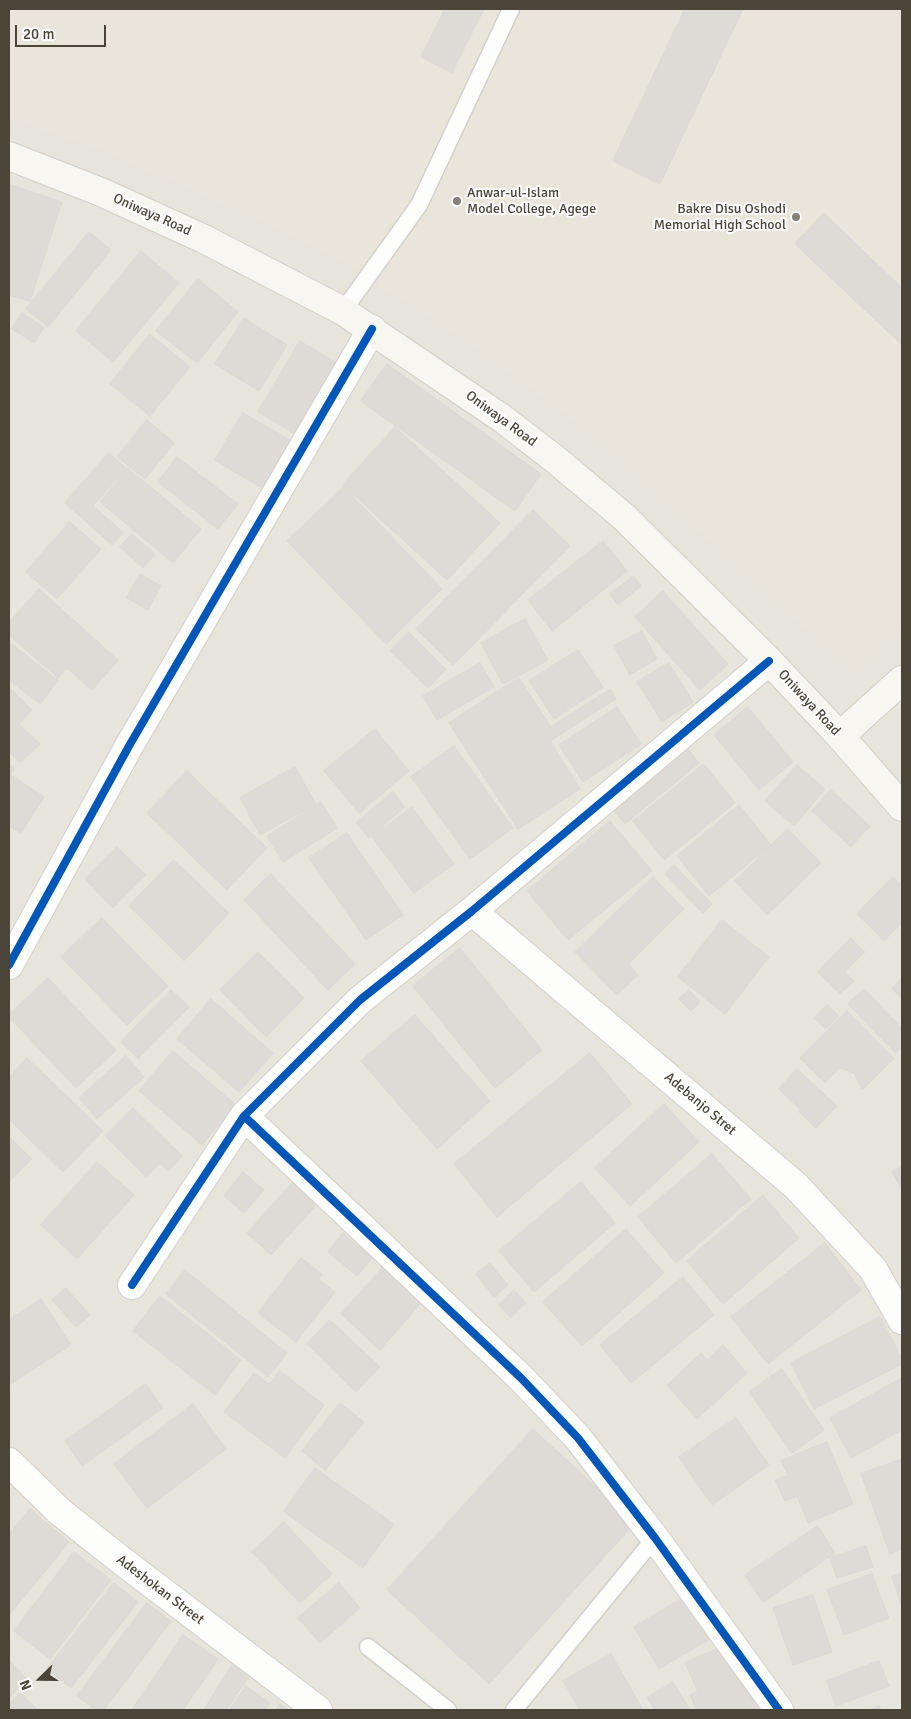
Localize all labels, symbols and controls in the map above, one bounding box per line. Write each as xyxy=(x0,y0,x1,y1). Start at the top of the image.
scale bar xyxy=(18,15,109,47)
text: 20 m xyxy=(23,25,54,43)
place label: Anwar-ul-Islam Model College, Agege xyxy=(467,185,596,218)
street label: Oniwaya Road xyxy=(110,190,194,240)
marker: Anwar-ul-Islam Model College, Agege xyxy=(451,195,463,207)
place label: Bakre Disu Oshodi Memorial High School xyxy=(654,201,786,233)
marker: Bakre Disu Oshodi Memorial High School xyxy=(790,211,802,223)
street label: Oniwaya Road xyxy=(462,388,540,450)
street label: Oniwaya Road xyxy=(774,667,844,739)
street label: Adebanjo Stret xyxy=(661,1069,739,1139)
street label: Adeshokan Street xyxy=(113,1552,207,1628)
north arrow xyxy=(15,1654,65,1704)
text: N xyxy=(16,1677,35,1693)

